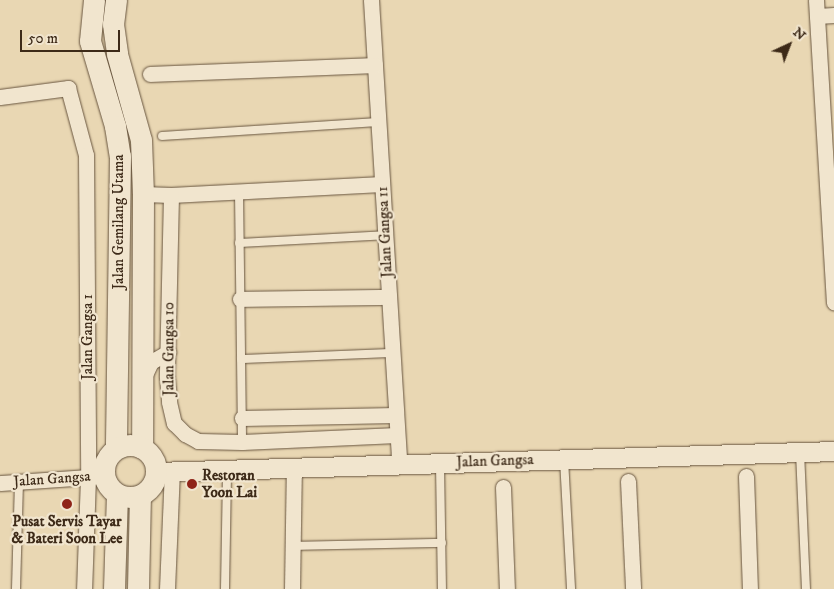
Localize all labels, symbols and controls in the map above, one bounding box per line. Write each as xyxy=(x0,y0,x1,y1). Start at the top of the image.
scale bar xyxy=(22,20,122,52)
north arrow xyxy=(764,20,814,70)
text: N xyxy=(789,24,810,45)
text: 50 m xyxy=(28,29,58,48)
street label: Jalan Gemilang Utama xyxy=(110,154,128,290)
street label: Jalan Gangsa 11 xyxy=(374,186,396,278)
street label: Jalan Gangsa 1 xyxy=(79,294,97,380)
street label: Jalan Gangsa 10 xyxy=(160,302,178,396)
street label: Jalan Gangsa xyxy=(456,451,534,471)
place label: Restoran Yoon Lai xyxy=(202,466,257,501)
street label: Jalan Gangsa xyxy=(13,467,91,491)
marker: Restoran Yoon Lai xyxy=(186,478,198,490)
marker: Pusat Servis Tayar & Bateri Soon Lee xyxy=(61,498,73,510)
place label: Pusat Servis Tayar & Bateri Soon Lee xyxy=(11,512,123,547)

